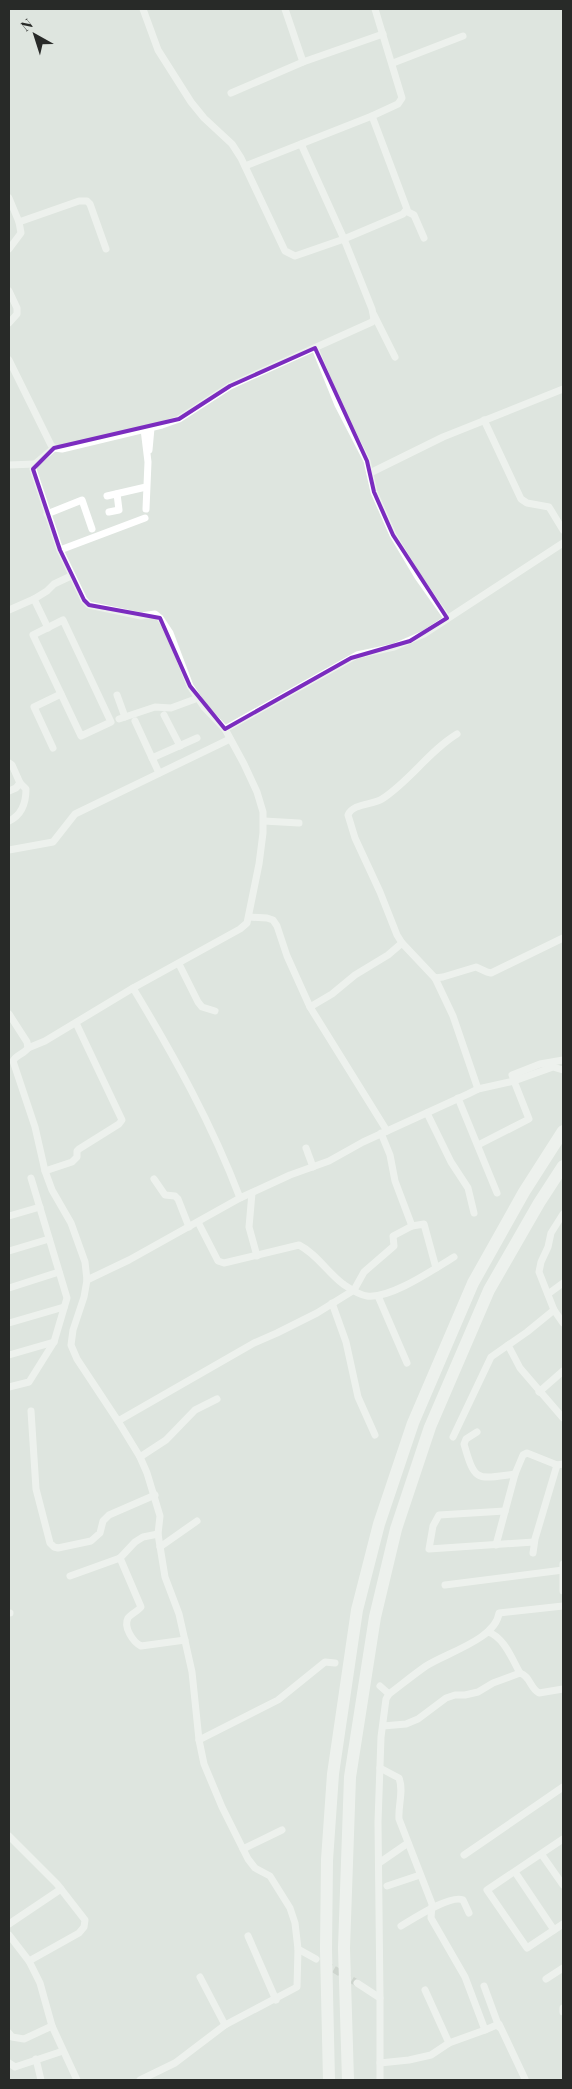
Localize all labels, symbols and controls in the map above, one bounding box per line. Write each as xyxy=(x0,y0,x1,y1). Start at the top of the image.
north arrow xyxy=(10,10,60,60)
text: N xyxy=(17,14,36,35)

